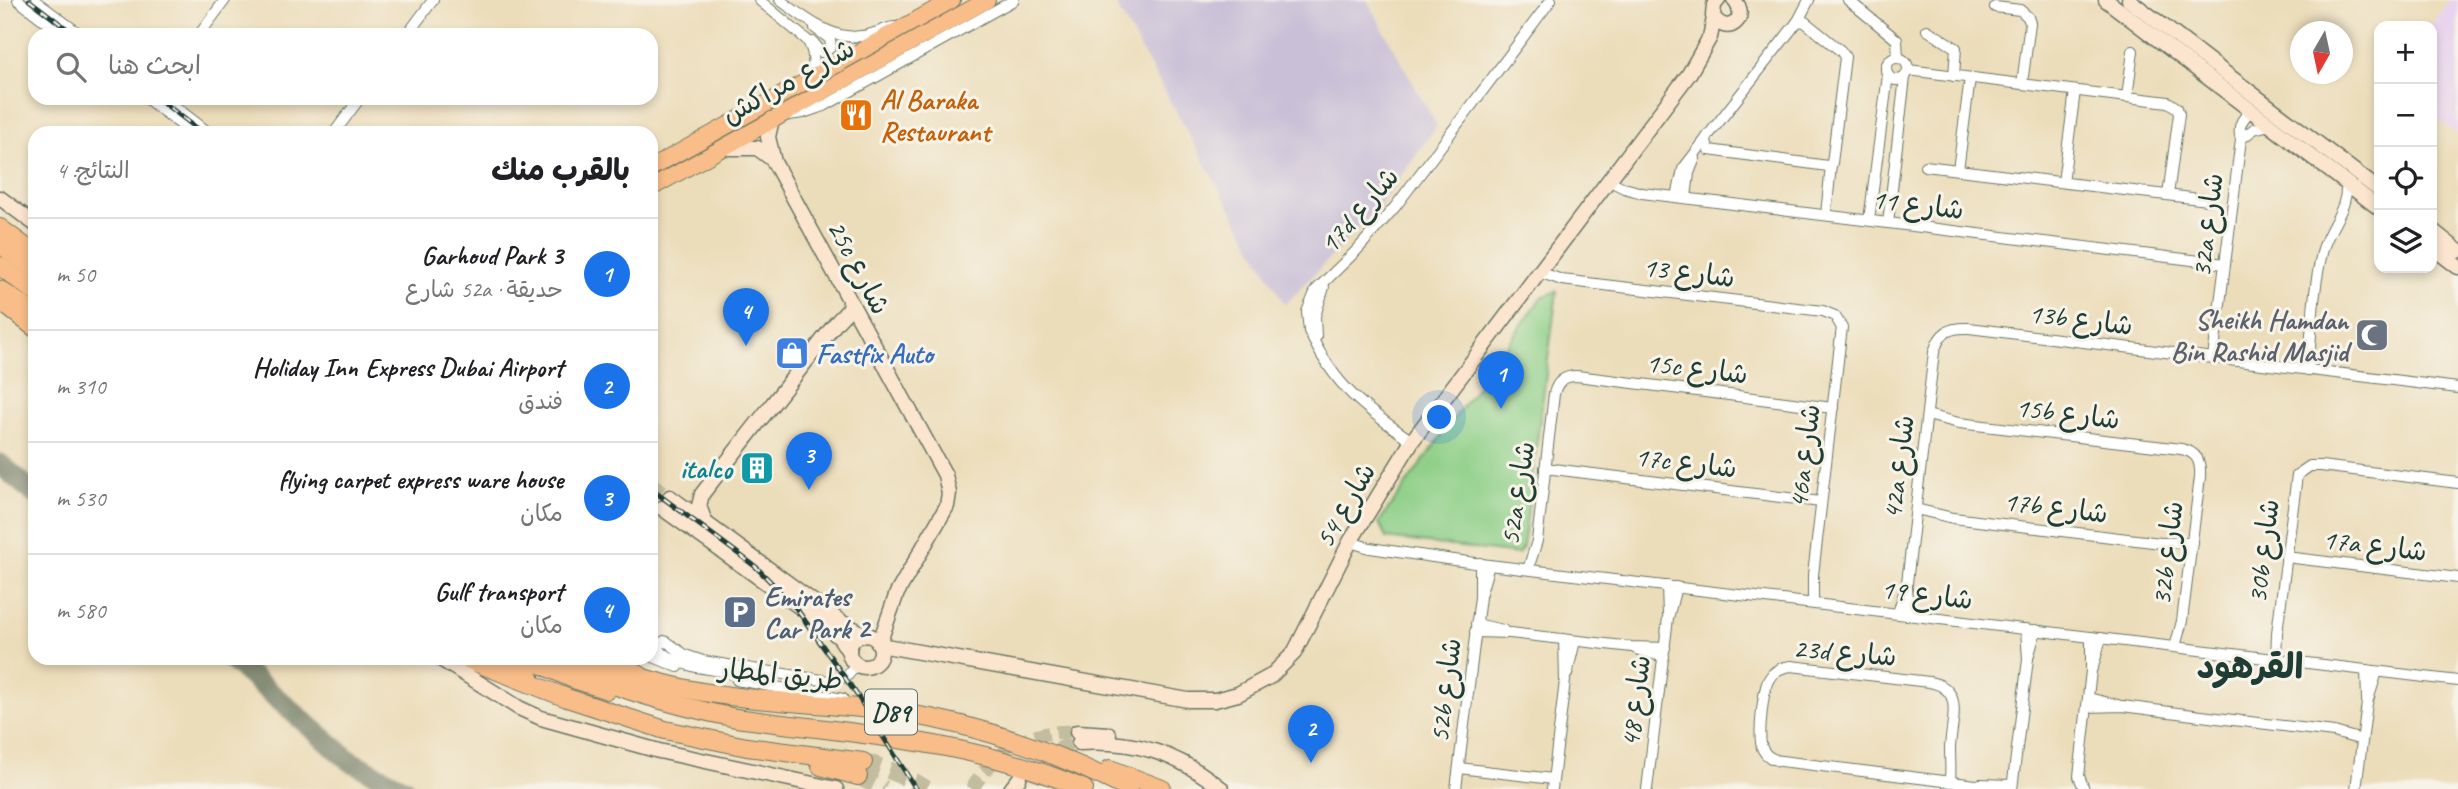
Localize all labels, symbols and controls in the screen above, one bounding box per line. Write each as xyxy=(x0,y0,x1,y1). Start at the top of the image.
north arrow xyxy=(2290,21,2353,84)
map controls xyxy=(2374,21,2437,273)
button: + xyxy=(2374,21,2437,84)
search box xyxy=(28,28,658,105)
street label: شارع مراكش xyxy=(715,30,862,134)
icon: search xyxy=(52,48,90,86)
text: ابحث هنا xyxy=(108,49,201,82)
place label: Al Baraka Restaurant xyxy=(880,82,994,149)
button: − xyxy=(2374,84,2437,147)
restaurant icon: Al Baraka Restaurant xyxy=(837,96,875,134)
button: locate xyxy=(2374,147,2437,210)
text: بالقرب منك xyxy=(491,151,630,189)
text: النتائج: 4 xyxy=(56,156,130,185)
street label: 17d شارع xyxy=(1312,159,1408,262)
street label: 32a شارع xyxy=(2183,171,2233,279)
street label: شارع 11 xyxy=(1870,181,1966,229)
button: layers xyxy=(2374,210,2437,273)
street label: 25c شارع xyxy=(818,214,899,321)
text: Garhoud Park 3 xyxy=(422,239,563,272)
street label: شارع 13 xyxy=(1641,249,1737,297)
text: 50 m xyxy=(56,260,95,289)
text: 1 xyxy=(602,260,612,289)
text: حديقة · 52a شارع xyxy=(405,275,563,304)
pin: 4 xyxy=(723,288,769,346)
street label: 13b شارع xyxy=(2027,295,2135,345)
place label: Sheikh Hamdan Bin Rashid Masjid xyxy=(2171,302,2353,369)
mosque icon: Sheikh Hamdan Bin Rashid Masjid xyxy=(2353,316,2391,354)
shop icon: Fastfix Auto xyxy=(773,334,811,372)
place label: Fastfix Auto xyxy=(816,336,936,371)
street label: 15c شارع xyxy=(1644,344,1750,394)
text: Holiday Inn Express Dubai Airport xyxy=(253,351,563,384)
pin: 1 xyxy=(1478,351,1524,409)
text: 310 m xyxy=(56,372,106,401)
text: 2 xyxy=(602,372,612,401)
text: فندق xyxy=(518,387,563,416)
street label: 15b شارع xyxy=(2014,389,2122,439)
your location xyxy=(1422,400,1456,434)
street label: 46a شارع xyxy=(1780,402,1830,510)
street label: 42a شارع xyxy=(1874,413,1924,521)
pin: 3 xyxy=(786,432,832,490)
street label: 17c شارع xyxy=(1633,438,1739,488)
street label: 52a شارع xyxy=(1492,439,1544,548)
building icon: italco xyxy=(738,449,776,487)
place label: italco xyxy=(680,451,734,486)
street label: شارع 54 xyxy=(1307,456,1385,555)
text: flying carpet express ware house xyxy=(279,463,563,496)
street label: 17b شارع xyxy=(2002,483,2110,533)
text: 530 m xyxy=(56,484,106,513)
text: 3 xyxy=(602,484,612,513)
street label: 30b شارع xyxy=(2239,497,2289,605)
text: مكان xyxy=(520,499,563,528)
street label: 32b شارع xyxy=(2143,499,2193,607)
street label: 17a شارع xyxy=(2321,521,2429,571)
street label: شارع 19 xyxy=(1879,571,1975,619)
text: Gulf transport xyxy=(435,575,563,608)
place label: Emirates Car Park 2 xyxy=(764,579,872,646)
parking icon: Emirates Car Park 2 xyxy=(721,593,759,631)
text: 580 m xyxy=(56,596,106,625)
text: 4 xyxy=(602,596,612,625)
text: مكان xyxy=(520,611,563,640)
street label: 23d شارع xyxy=(1792,630,1898,676)
street label: 52b شارع xyxy=(1421,636,1471,744)
district label: القرهود xyxy=(2197,644,2303,689)
street label: طريق المطار xyxy=(715,650,845,698)
street label: شارع 48 xyxy=(1612,653,1660,749)
road number: D89 xyxy=(865,690,917,734)
pin: 2 xyxy=(1288,705,1334,763)

